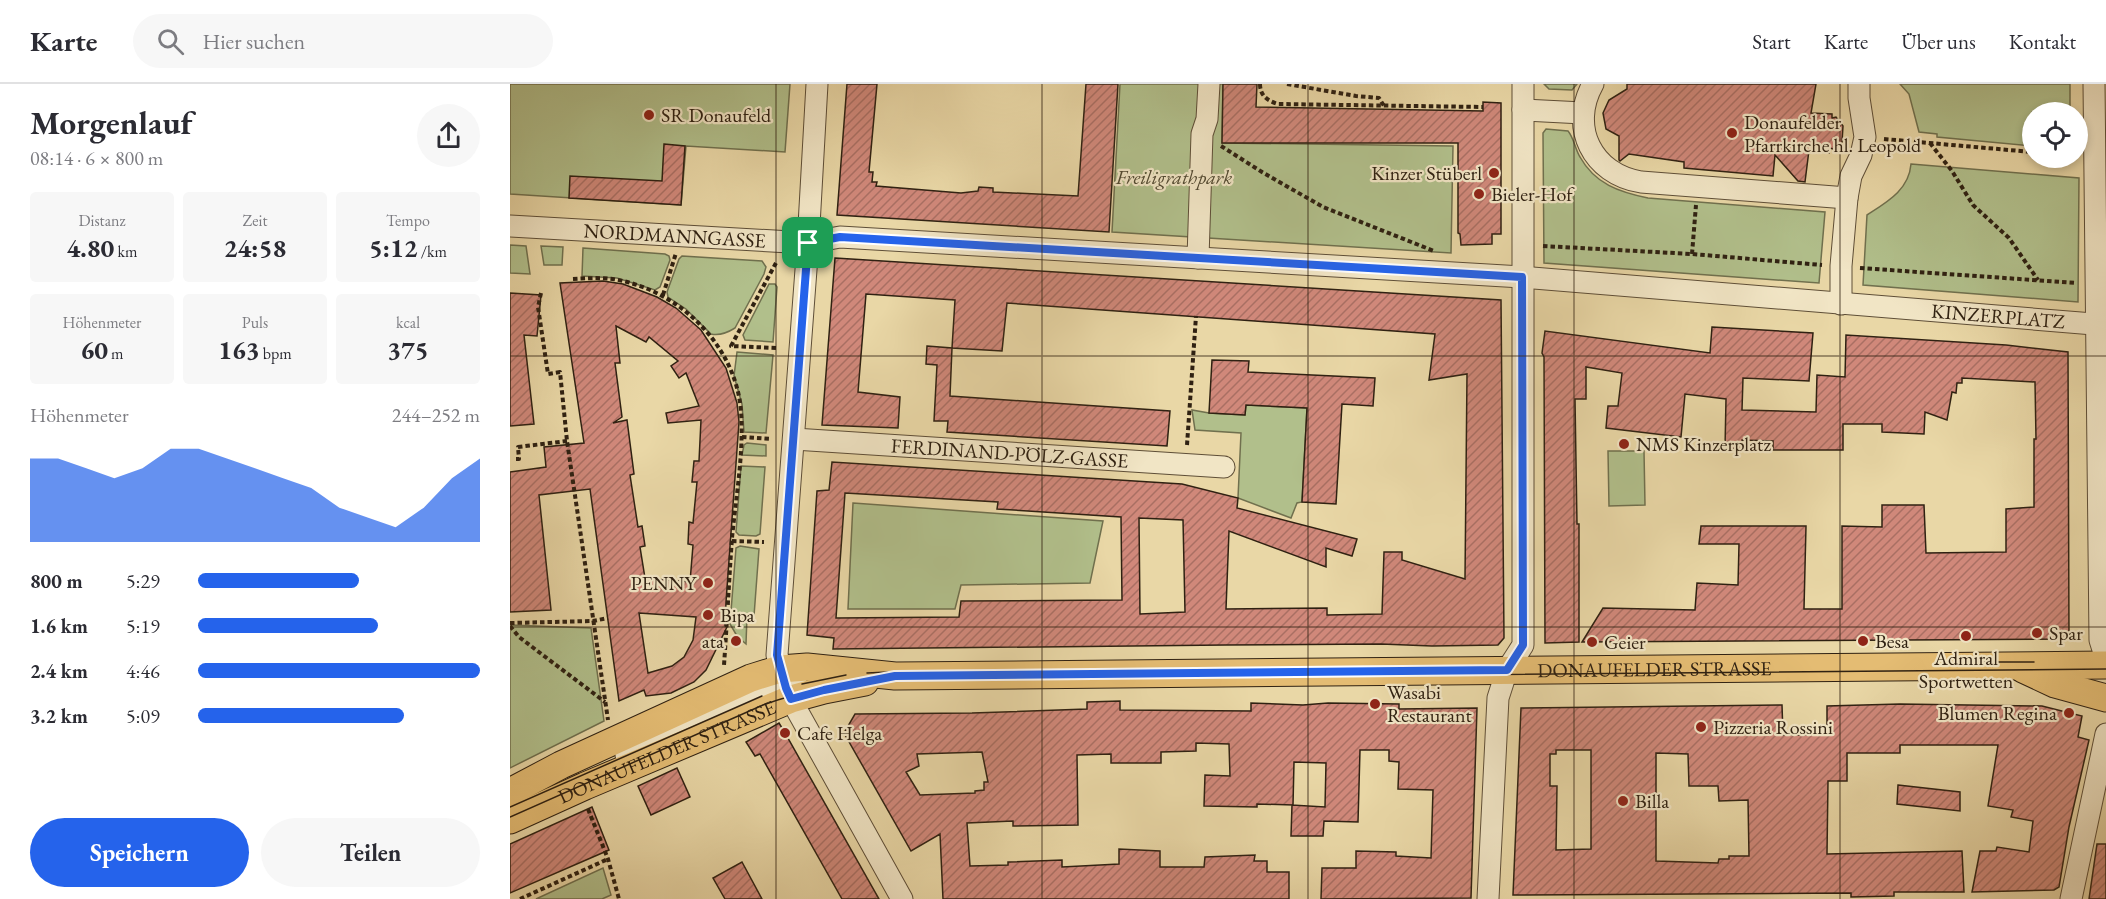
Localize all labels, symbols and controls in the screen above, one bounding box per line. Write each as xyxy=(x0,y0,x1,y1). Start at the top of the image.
search box xyxy=(133,14,553,68)
text: Karte xyxy=(30,23,97,59)
icon: search xyxy=(154,25,187,58)
text: Hier suchen xyxy=(202,27,305,56)
text: Start xyxy=(1752,28,1791,55)
text: Karte xyxy=(1824,28,1868,55)
text: Über uns xyxy=(1901,28,1976,55)
text: Kontakt xyxy=(2009,28,2076,55)
text: Morgenlauf xyxy=(30,101,192,144)
place label: SR Donaufeld xyxy=(661,102,772,128)
map controls xyxy=(2022,102,2088,168)
button: locate xyxy=(2022,102,2088,168)
button: share xyxy=(417,104,480,167)
marker: SR Donaufeld xyxy=(642,108,656,122)
place label: Donaufelder Pfarrkirche hl. Leopold xyxy=(1744,109,1922,158)
marker: Donaufelder Pfarrkirche hl. Leopold xyxy=(1725,126,1739,140)
text: 08:14 · 6 × 800 m xyxy=(30,145,163,171)
place label: Kinzer Stüberl xyxy=(1371,160,1482,186)
park label: Freiligrathpark xyxy=(1115,164,1232,190)
marker: Kinzer Stüberl xyxy=(1487,166,1501,180)
place label: Bieler-Hof xyxy=(1491,181,1575,207)
marker: Bieler-Hof xyxy=(1472,187,1486,201)
text: Distanz xyxy=(78,210,126,231)
text: Zeit xyxy=(243,210,267,231)
text: Tempo xyxy=(386,210,430,231)
street label: NORDMANNGASSE xyxy=(583,217,767,254)
pin xyxy=(782,217,833,268)
icon: arrive xyxy=(791,226,824,259)
text: 4.80 xyxy=(67,231,114,265)
text: 24:58 xyxy=(224,231,286,265)
text: 5:12 xyxy=(369,231,418,265)
text: km xyxy=(114,241,137,262)
text: /km xyxy=(418,241,447,262)
street label: KINZERPLATZ xyxy=(1930,298,2066,335)
text: Höhenmeter xyxy=(63,312,141,333)
text: Puls xyxy=(242,312,268,333)
text: kcal xyxy=(396,312,420,333)
text: 60 xyxy=(80,333,108,367)
text: 163 xyxy=(218,333,260,367)
text: 375 xyxy=(387,333,429,367)
text: m xyxy=(108,343,124,364)
text: bpm xyxy=(260,343,292,364)
text: Höhenmeter xyxy=(30,402,129,428)
text: 244–252 m xyxy=(392,402,480,428)
place label: NMS Kinzerplatz xyxy=(1636,431,1771,457)
street label: FERDINAND-PÖLZ-GASSE xyxy=(890,432,1129,474)
marker: NMS Kinzerplatz xyxy=(1617,437,1631,451)
text: 800 m xyxy=(30,568,83,594)
text: 5:29 xyxy=(126,568,160,594)
place label: PENNY xyxy=(630,570,697,596)
marker: PENNY xyxy=(701,576,715,590)
place label: Bipa xyxy=(720,602,755,628)
marker: Bipa xyxy=(701,608,715,622)
text: 1.6 km xyxy=(30,613,88,639)
text: 5:19 xyxy=(126,613,160,639)
place label: Spar xyxy=(2049,620,2083,646)
marker: Spar xyxy=(2030,626,2044,640)
place label: ata xyxy=(702,628,724,654)
place label: Besa xyxy=(1875,628,1909,654)
place label: Geier xyxy=(1604,629,1646,655)
marker: Admiral Sportwetten xyxy=(1959,629,1973,643)
marker: ata xyxy=(729,634,743,648)
marker: Besa xyxy=(1856,634,1870,648)
marker: Geier xyxy=(1585,635,1599,649)
place label: Admiral Sportwetten xyxy=(1919,645,2014,694)
street label: DONAUFELDER STRASSE xyxy=(1537,655,1772,683)
text: 2.4 km xyxy=(30,658,88,684)
text: 4:46 xyxy=(126,658,160,684)
place label: Wasabi Restaurant xyxy=(1387,679,1473,728)
street label: DONAUFELDER STRASSE xyxy=(554,694,780,810)
marker: Wasabi Restaurant xyxy=(1368,697,1382,711)
place label: Blumen Regina xyxy=(1938,700,2057,726)
text: 3.2 km xyxy=(30,703,88,729)
text: 5:09 xyxy=(126,703,160,729)
marker: Blumen Regina xyxy=(2062,706,2076,720)
place label: Pizzeria Rossini xyxy=(1713,714,1833,740)
place label: Cafe Helga xyxy=(797,720,882,746)
marker: Pizzeria Rossini xyxy=(1694,720,1708,734)
marker: Cafe Helga xyxy=(778,726,792,740)
place label: Billa xyxy=(1635,788,1669,814)
marker: Billa xyxy=(1616,794,1630,808)
button: Speichern xyxy=(30,818,249,887)
button: Teilen xyxy=(261,818,480,887)

